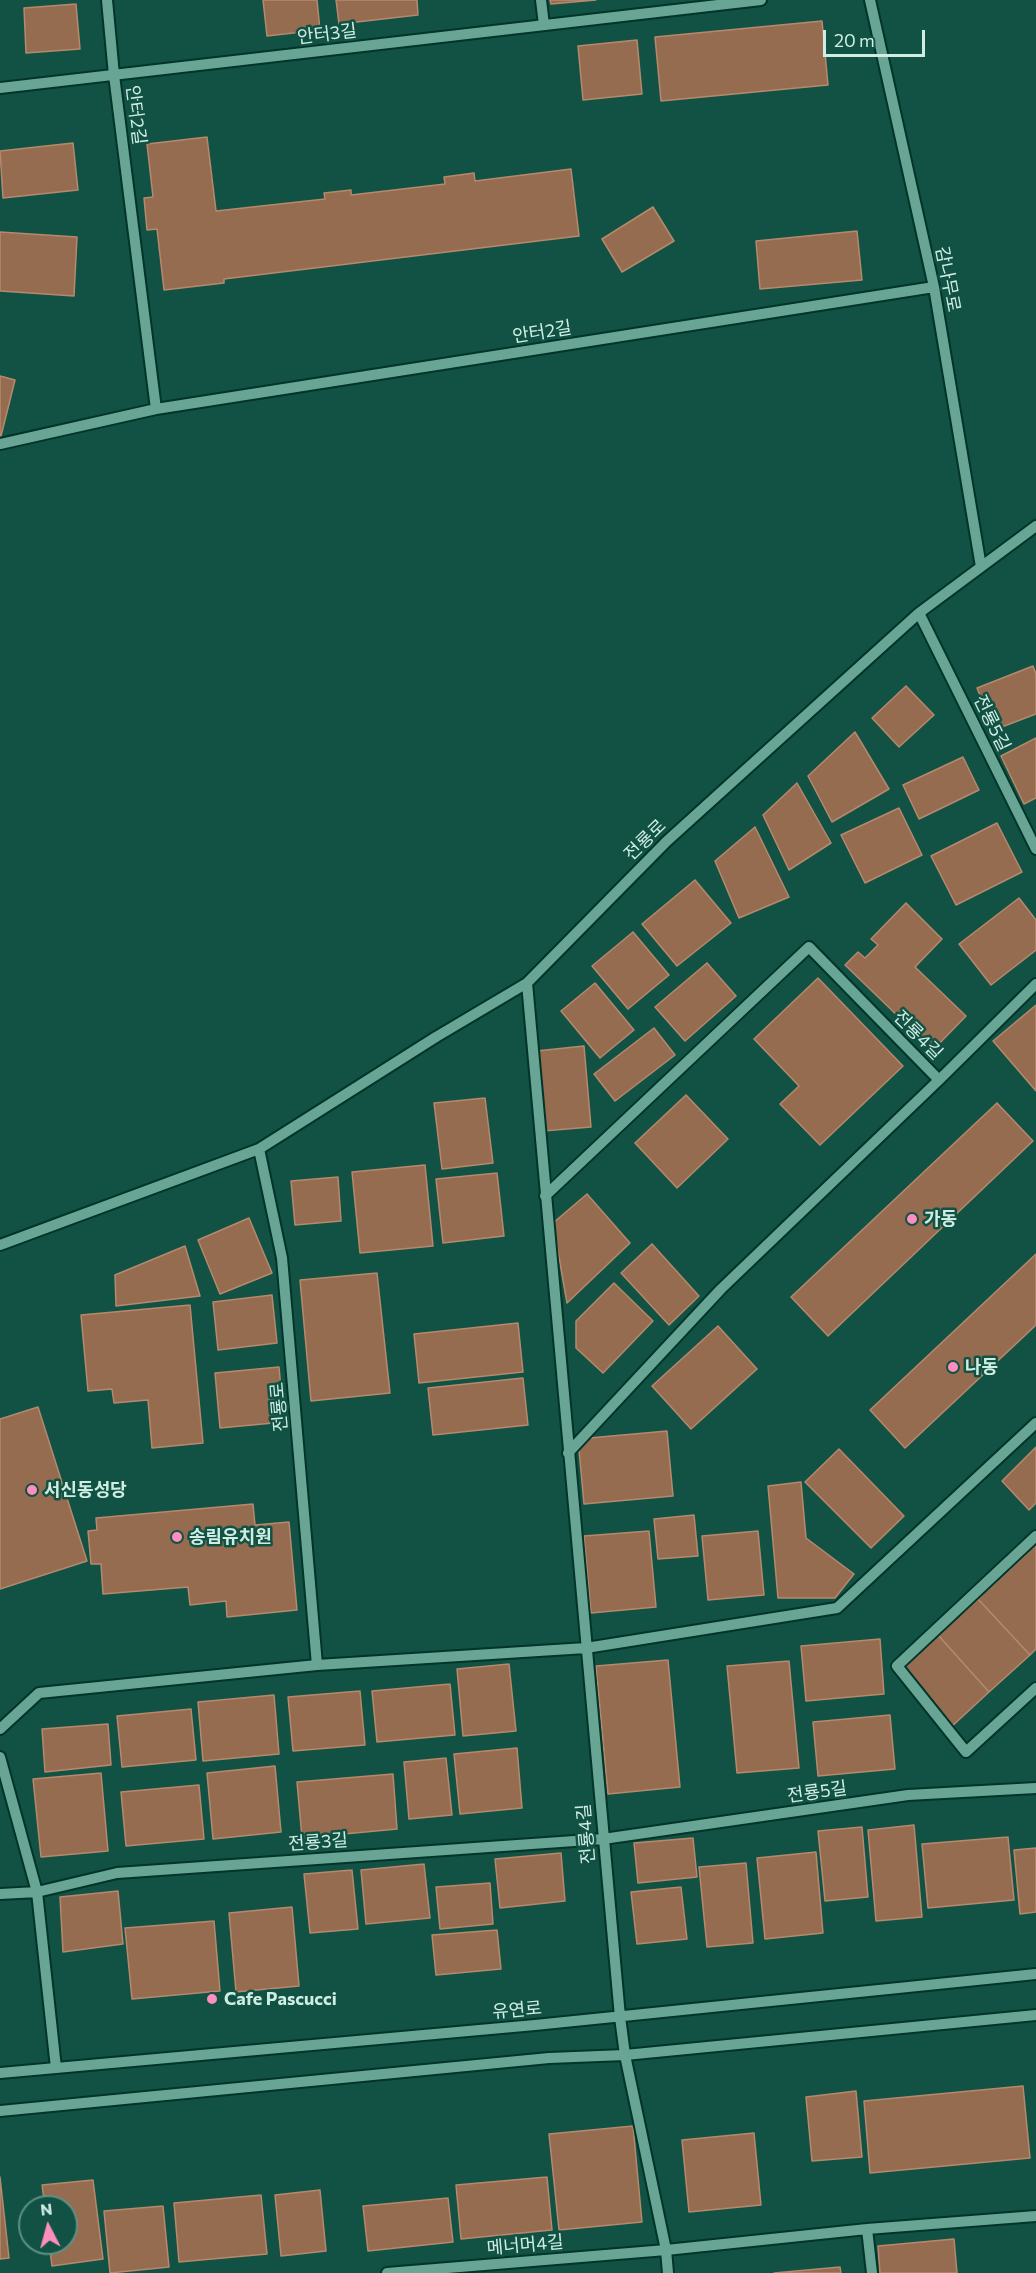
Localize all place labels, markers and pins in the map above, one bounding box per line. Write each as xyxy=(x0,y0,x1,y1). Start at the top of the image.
place label: 가동 xyxy=(924,1208,957,1230)
marker: 가동 xyxy=(905,1212,919,1226)
place label: 나동 xyxy=(965,1356,998,1378)
marker: 나동 xyxy=(946,1360,960,1374)
place label: 서신동성당 xyxy=(44,1479,127,1501)
marker: 서신동성당 xyxy=(25,1483,39,1497)
place label: 송림유치원 xyxy=(189,1526,272,1548)
marker: 송림유치원 xyxy=(170,1530,184,1544)
place label: Cafe Pascucci xyxy=(224,1988,337,2010)
marker: Cafe Pascucci xyxy=(205,1992,219,2006)

